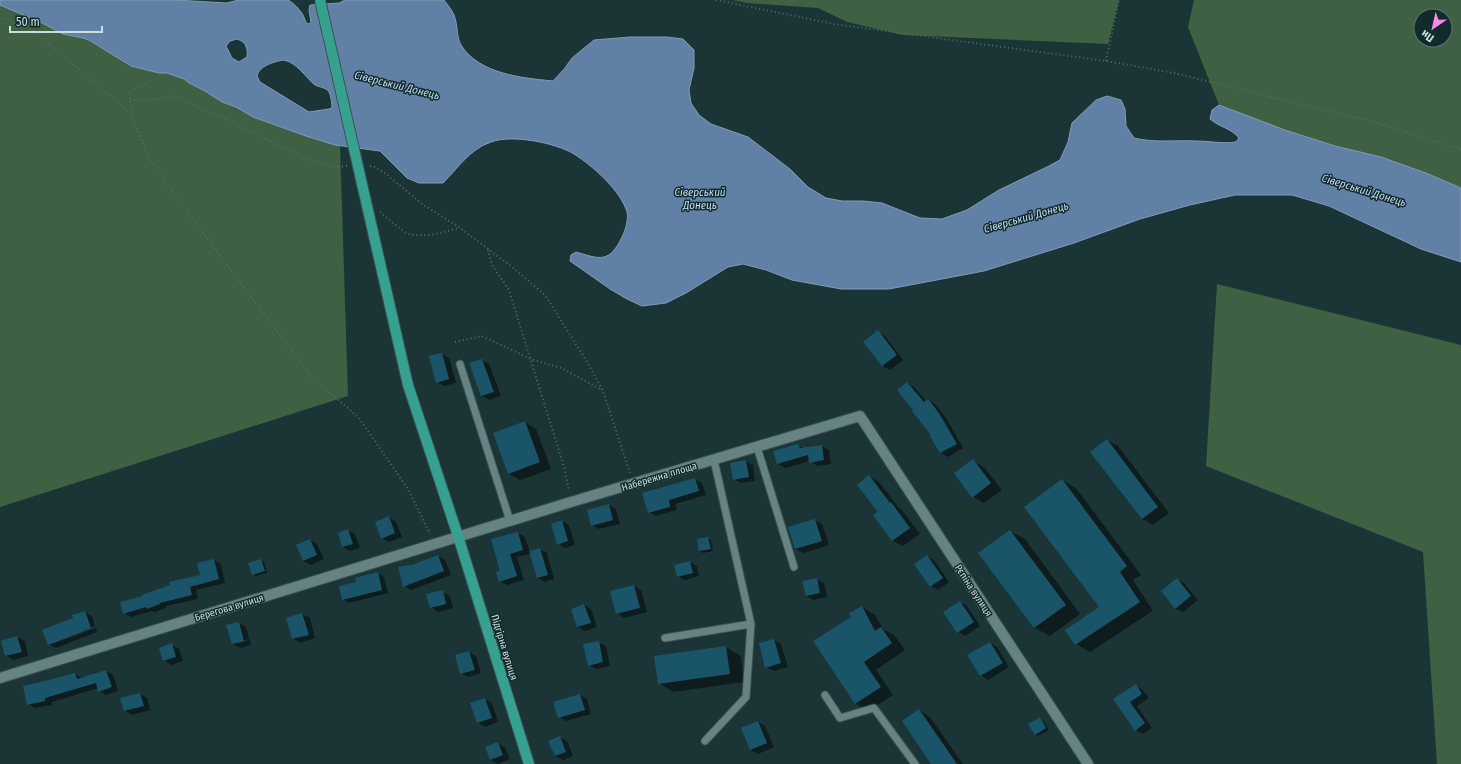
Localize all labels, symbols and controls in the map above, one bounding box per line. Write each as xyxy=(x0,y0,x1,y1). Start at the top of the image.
scale bar xyxy=(10,8,102,34)
north arrow xyxy=(1413,8,1453,48)
text: 50 m xyxy=(16,15,40,29)
text: Пн xyxy=(1419,27,1436,45)
water label: Сіверський Донець xyxy=(353,69,441,102)
water label: Сіверський Донець xyxy=(1320,171,1408,209)
water label: Сіверський Донець xyxy=(674,186,726,212)
water label: Сіверський Донець xyxy=(982,199,1070,236)
street label: Набережна площа xyxy=(620,460,698,494)
street label: Рєпіна вулиця xyxy=(952,562,995,619)
street label: Берегова вулиця xyxy=(193,592,265,624)
street label: Підгірна вулиця xyxy=(488,613,521,682)

